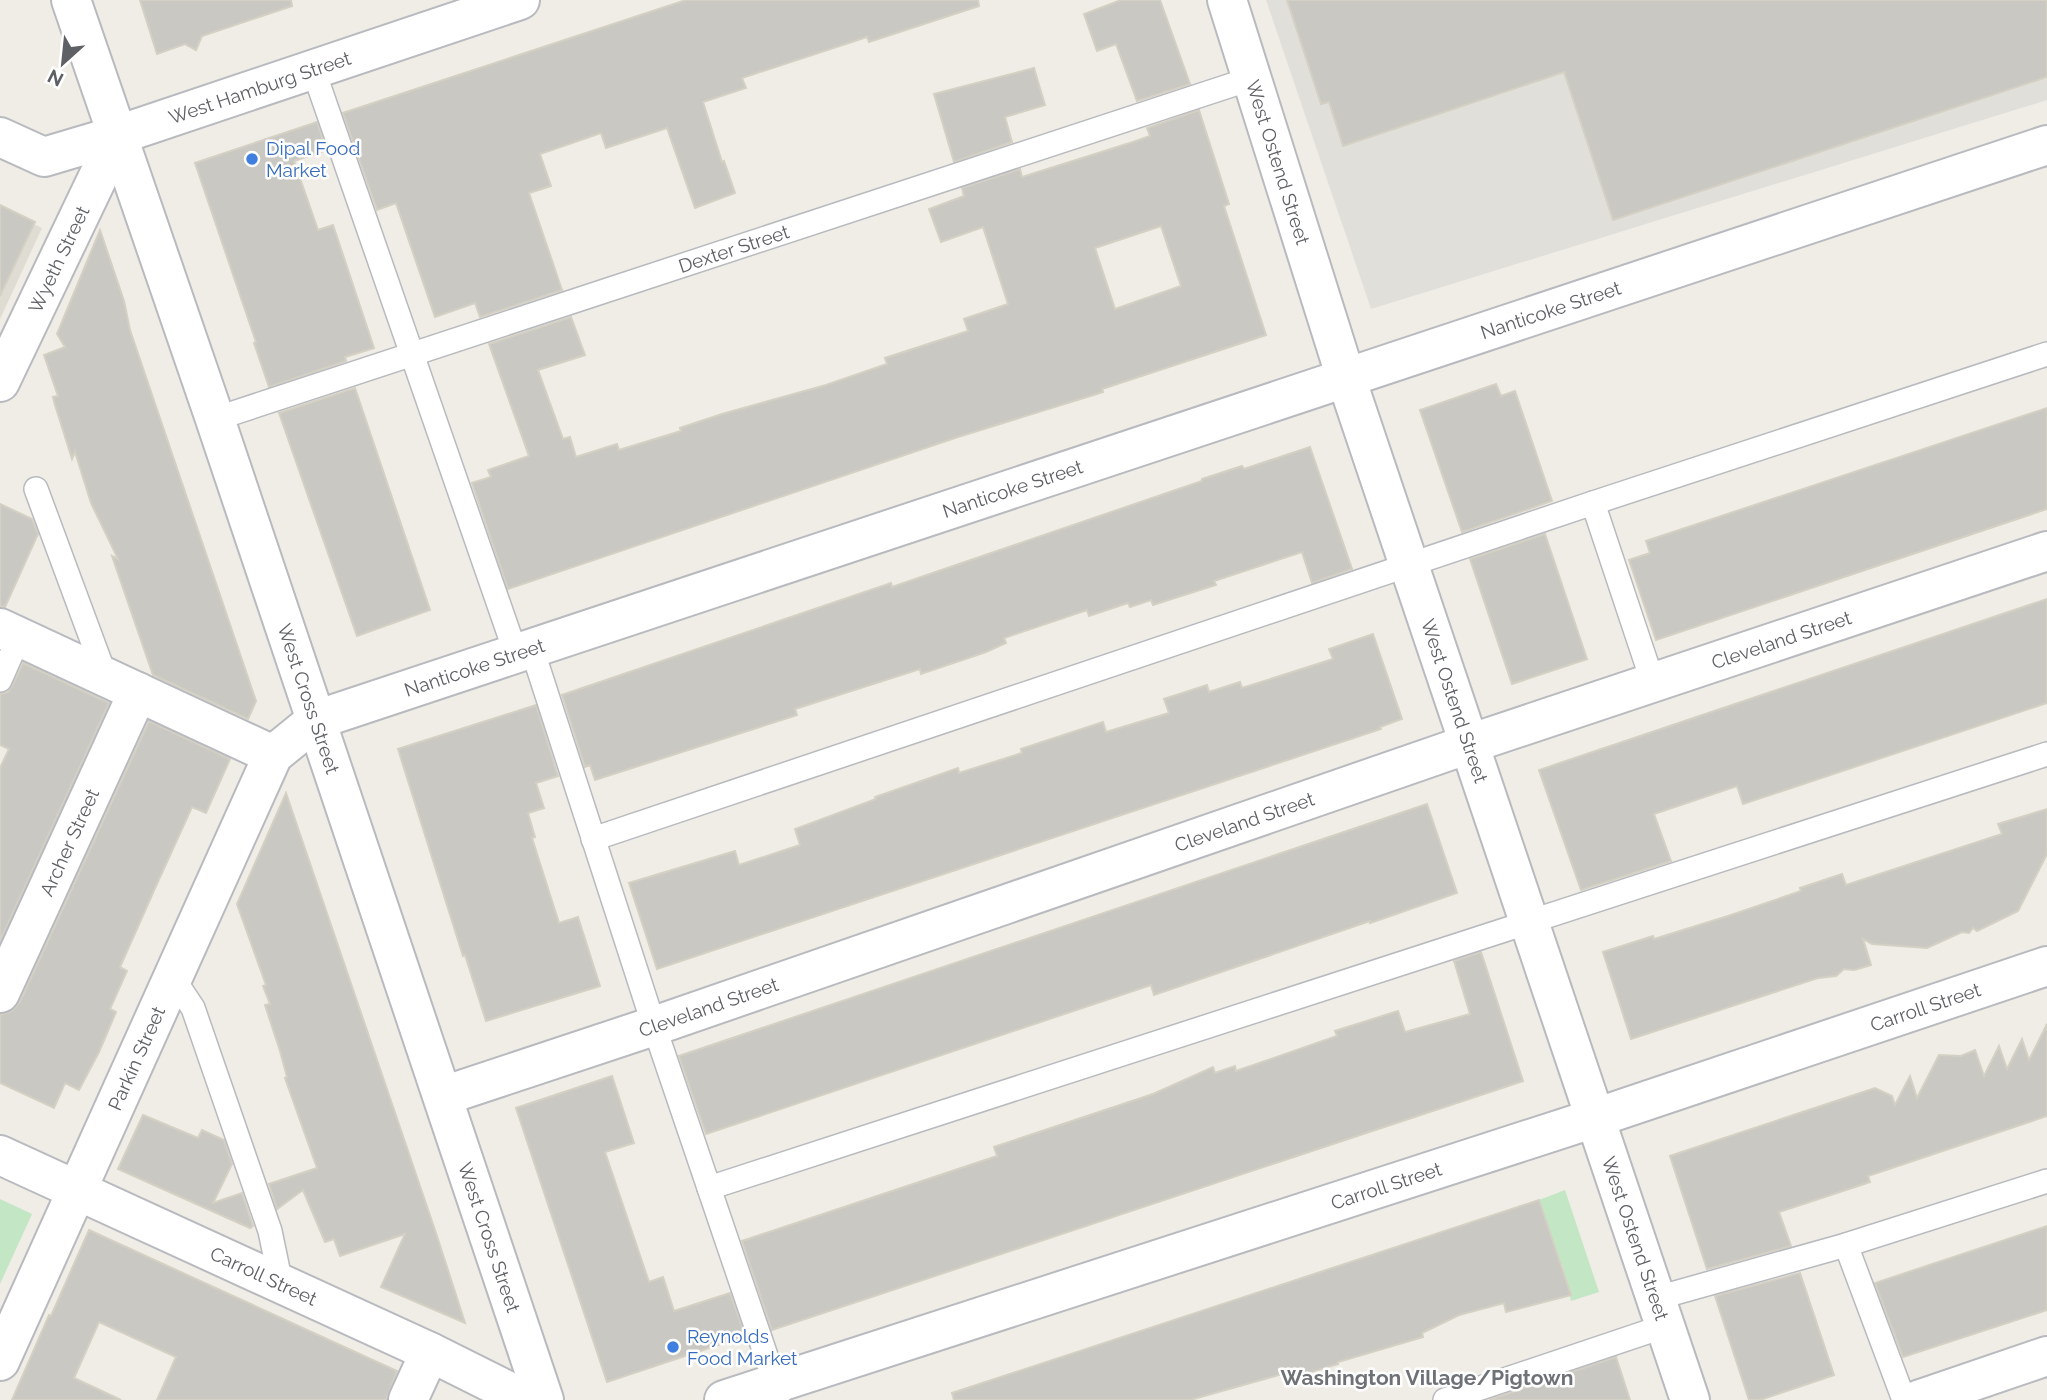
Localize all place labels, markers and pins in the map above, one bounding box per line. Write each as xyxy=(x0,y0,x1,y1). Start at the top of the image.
place label: Dipal Food Market xyxy=(266,137,360,181)
marker: Dipal Food Market xyxy=(244,151,260,167)
place label: Reynolds Food Market xyxy=(687,1325,798,1369)
marker: Reynolds Food Market xyxy=(665,1339,681,1355)

